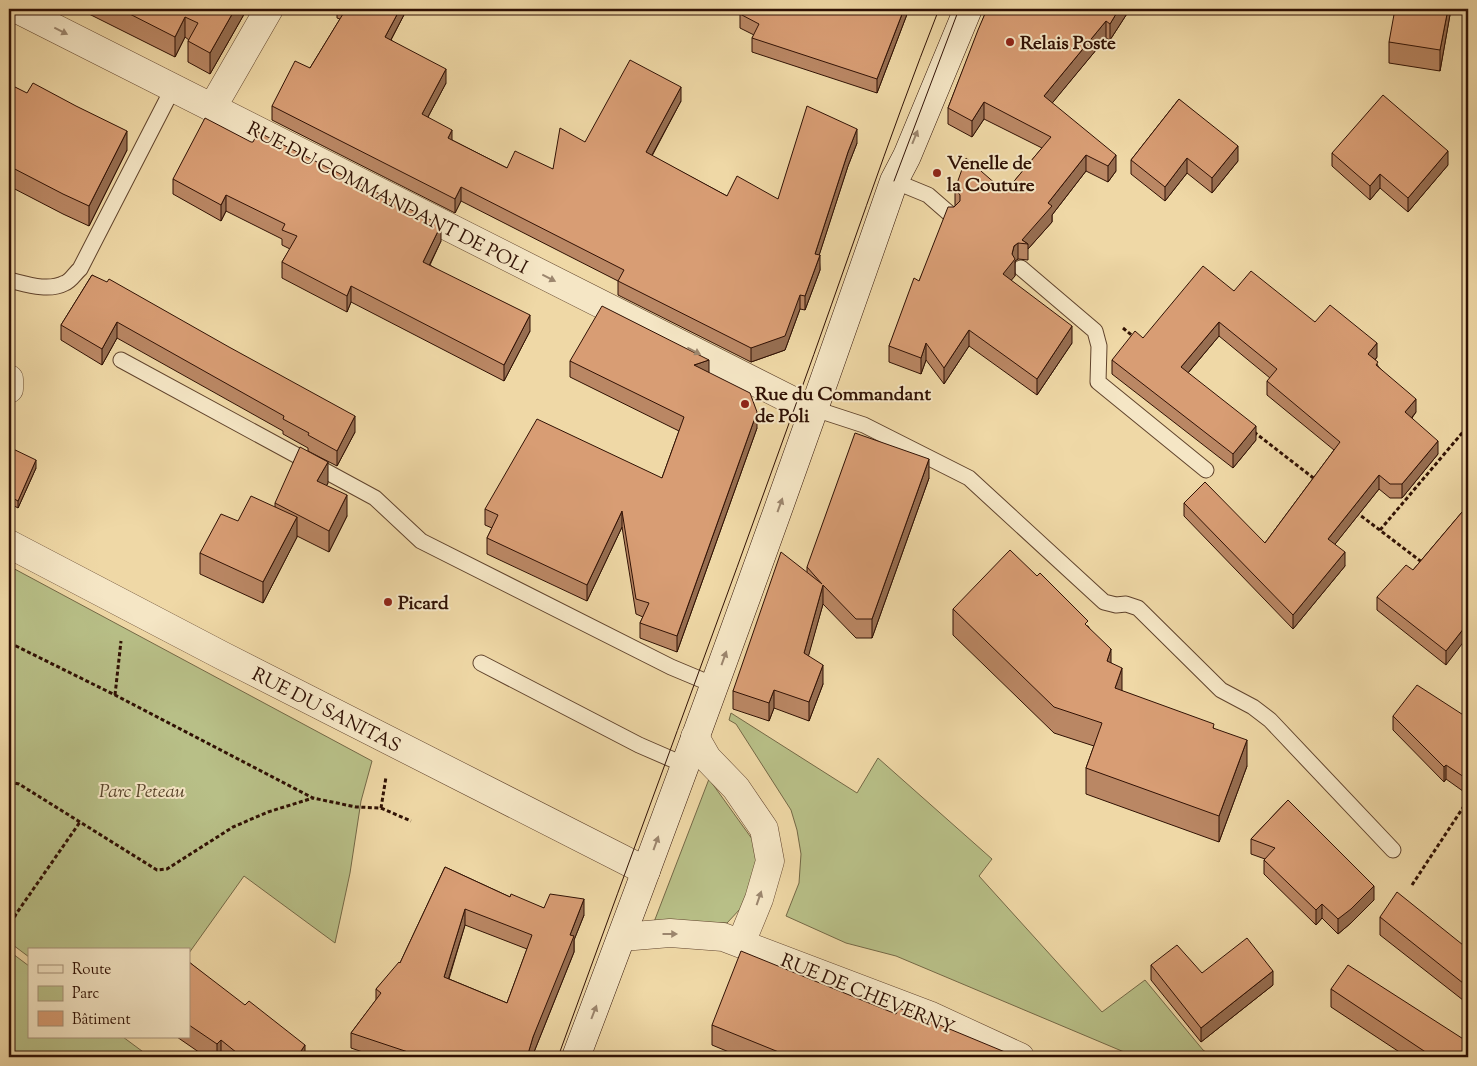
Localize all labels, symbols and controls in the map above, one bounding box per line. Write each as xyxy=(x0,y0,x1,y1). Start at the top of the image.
one-way arrow xyxy=(53,27,68,35)
place label: Relais Poste xyxy=(1020,31,1116,58)
marker: Relais Poste xyxy=(1004,36,1016,48)
street label: RUE DU COMMANDANT DE POLI xyxy=(242,116,532,282)
one-way arrow xyxy=(911,130,919,144)
place label: Venelle de la Couture xyxy=(947,151,1035,200)
marker: Venelle de la Couture xyxy=(931,167,943,179)
one-way arrow xyxy=(542,274,556,282)
one-way arrow xyxy=(687,347,701,355)
place label: Rue du Commandant de Poli xyxy=(755,382,931,431)
marker: Rue du Commandant de Poli xyxy=(739,398,751,410)
one-way arrow xyxy=(776,497,784,512)
place label: Picard xyxy=(398,591,449,618)
marker: Picard xyxy=(382,596,394,608)
one-way arrow xyxy=(721,650,728,665)
street label: RUE DU SANITAS xyxy=(247,662,405,760)
park label: Parc Peteau xyxy=(99,779,185,806)
one-way arrow xyxy=(652,835,660,850)
one-way arrow xyxy=(756,890,763,905)
one-way arrow xyxy=(663,930,679,938)
legend xyxy=(28,948,190,1038)
street label: RUE DE CHEVERNY xyxy=(776,948,958,1043)
text: Route xyxy=(72,960,111,981)
text: Parc xyxy=(72,984,100,1005)
one-way arrow xyxy=(590,1004,598,1019)
text: Bâtiment xyxy=(72,1010,131,1031)

